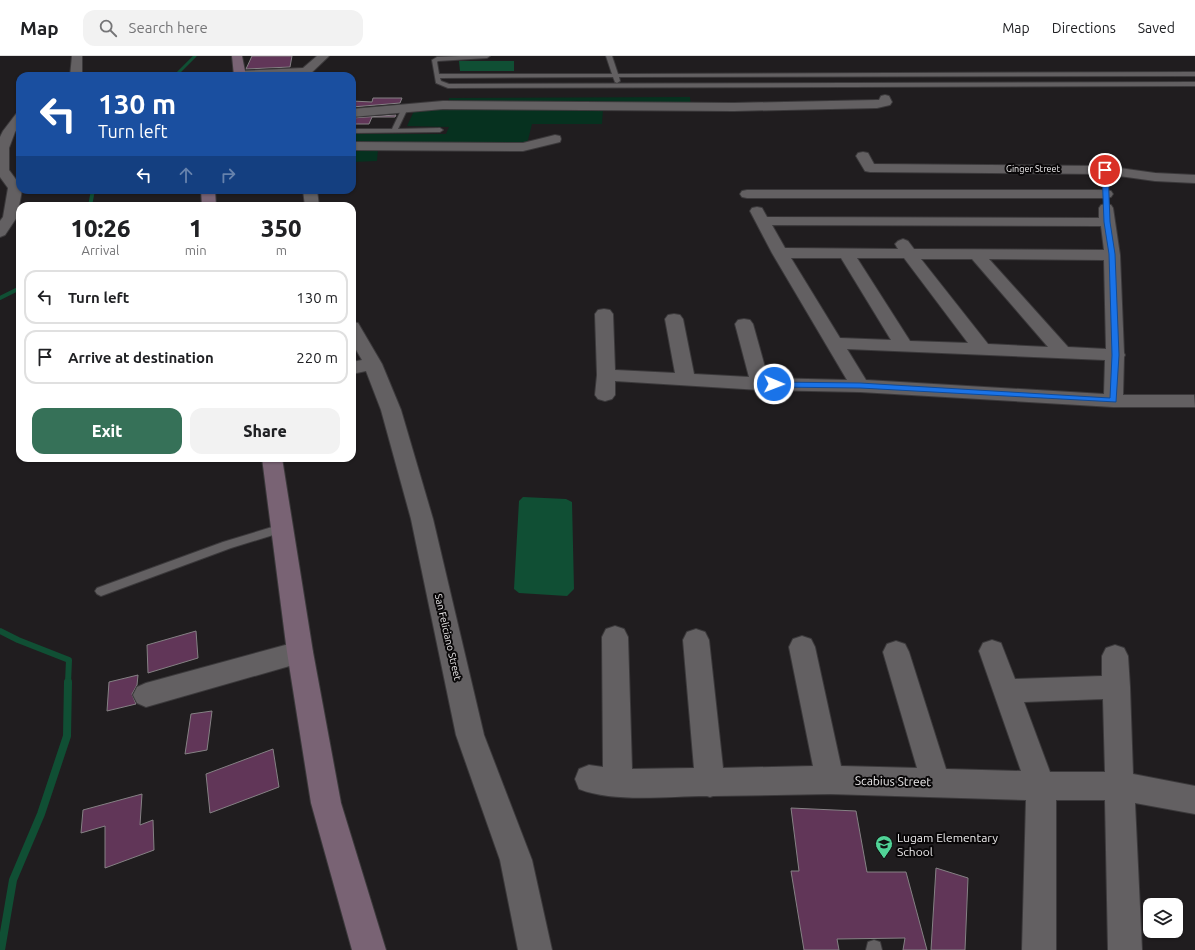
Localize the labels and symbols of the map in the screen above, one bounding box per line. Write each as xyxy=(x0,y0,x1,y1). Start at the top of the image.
pin xyxy=(1088,153,1122,187)
street label: Ginger Street xyxy=(1006,164,1060,174)
position arrow xyxy=(753,363,795,405)
street label: San Feliciano Street xyxy=(433,593,463,681)
street label: Scabius Street xyxy=(855,774,932,788)
place label: Lugam Elementary School xyxy=(897,831,998,858)
school or university icon: Lugam Elementary School xyxy=(874,834,894,859)

